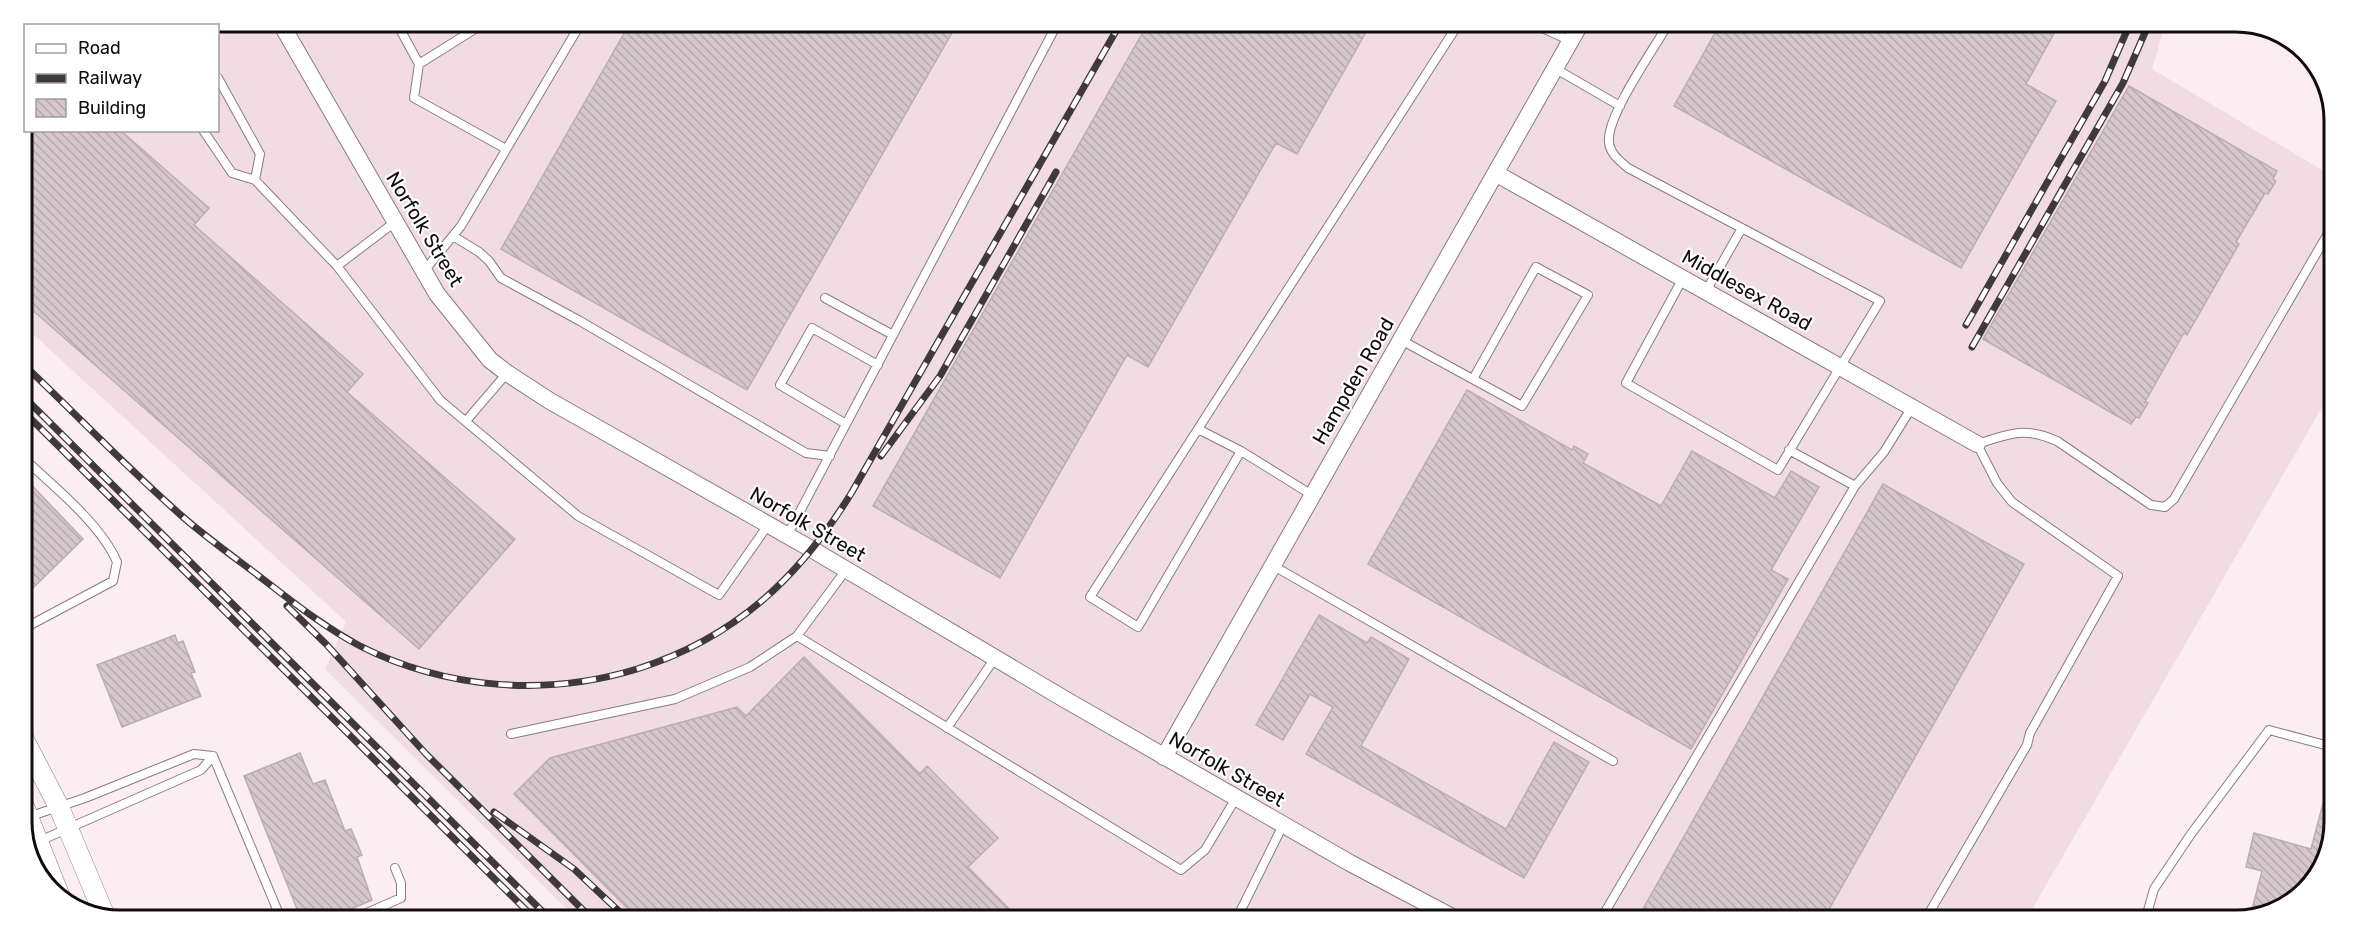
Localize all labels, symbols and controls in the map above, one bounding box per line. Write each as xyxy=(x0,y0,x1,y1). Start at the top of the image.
legend xyxy=(24,24,219,132)
text: Road xyxy=(78,37,121,59)
text: Railway xyxy=(78,67,142,89)
text: Building xyxy=(78,97,146,119)
street label: Norfolk Street xyxy=(381,167,469,291)
street label: Middlesex Road xyxy=(1678,244,1816,336)
street label: Hampden Road xyxy=(1307,313,1399,449)
street label: Norfolk Street xyxy=(746,481,870,567)
street label: Norfolk Street xyxy=(1165,726,1289,812)

